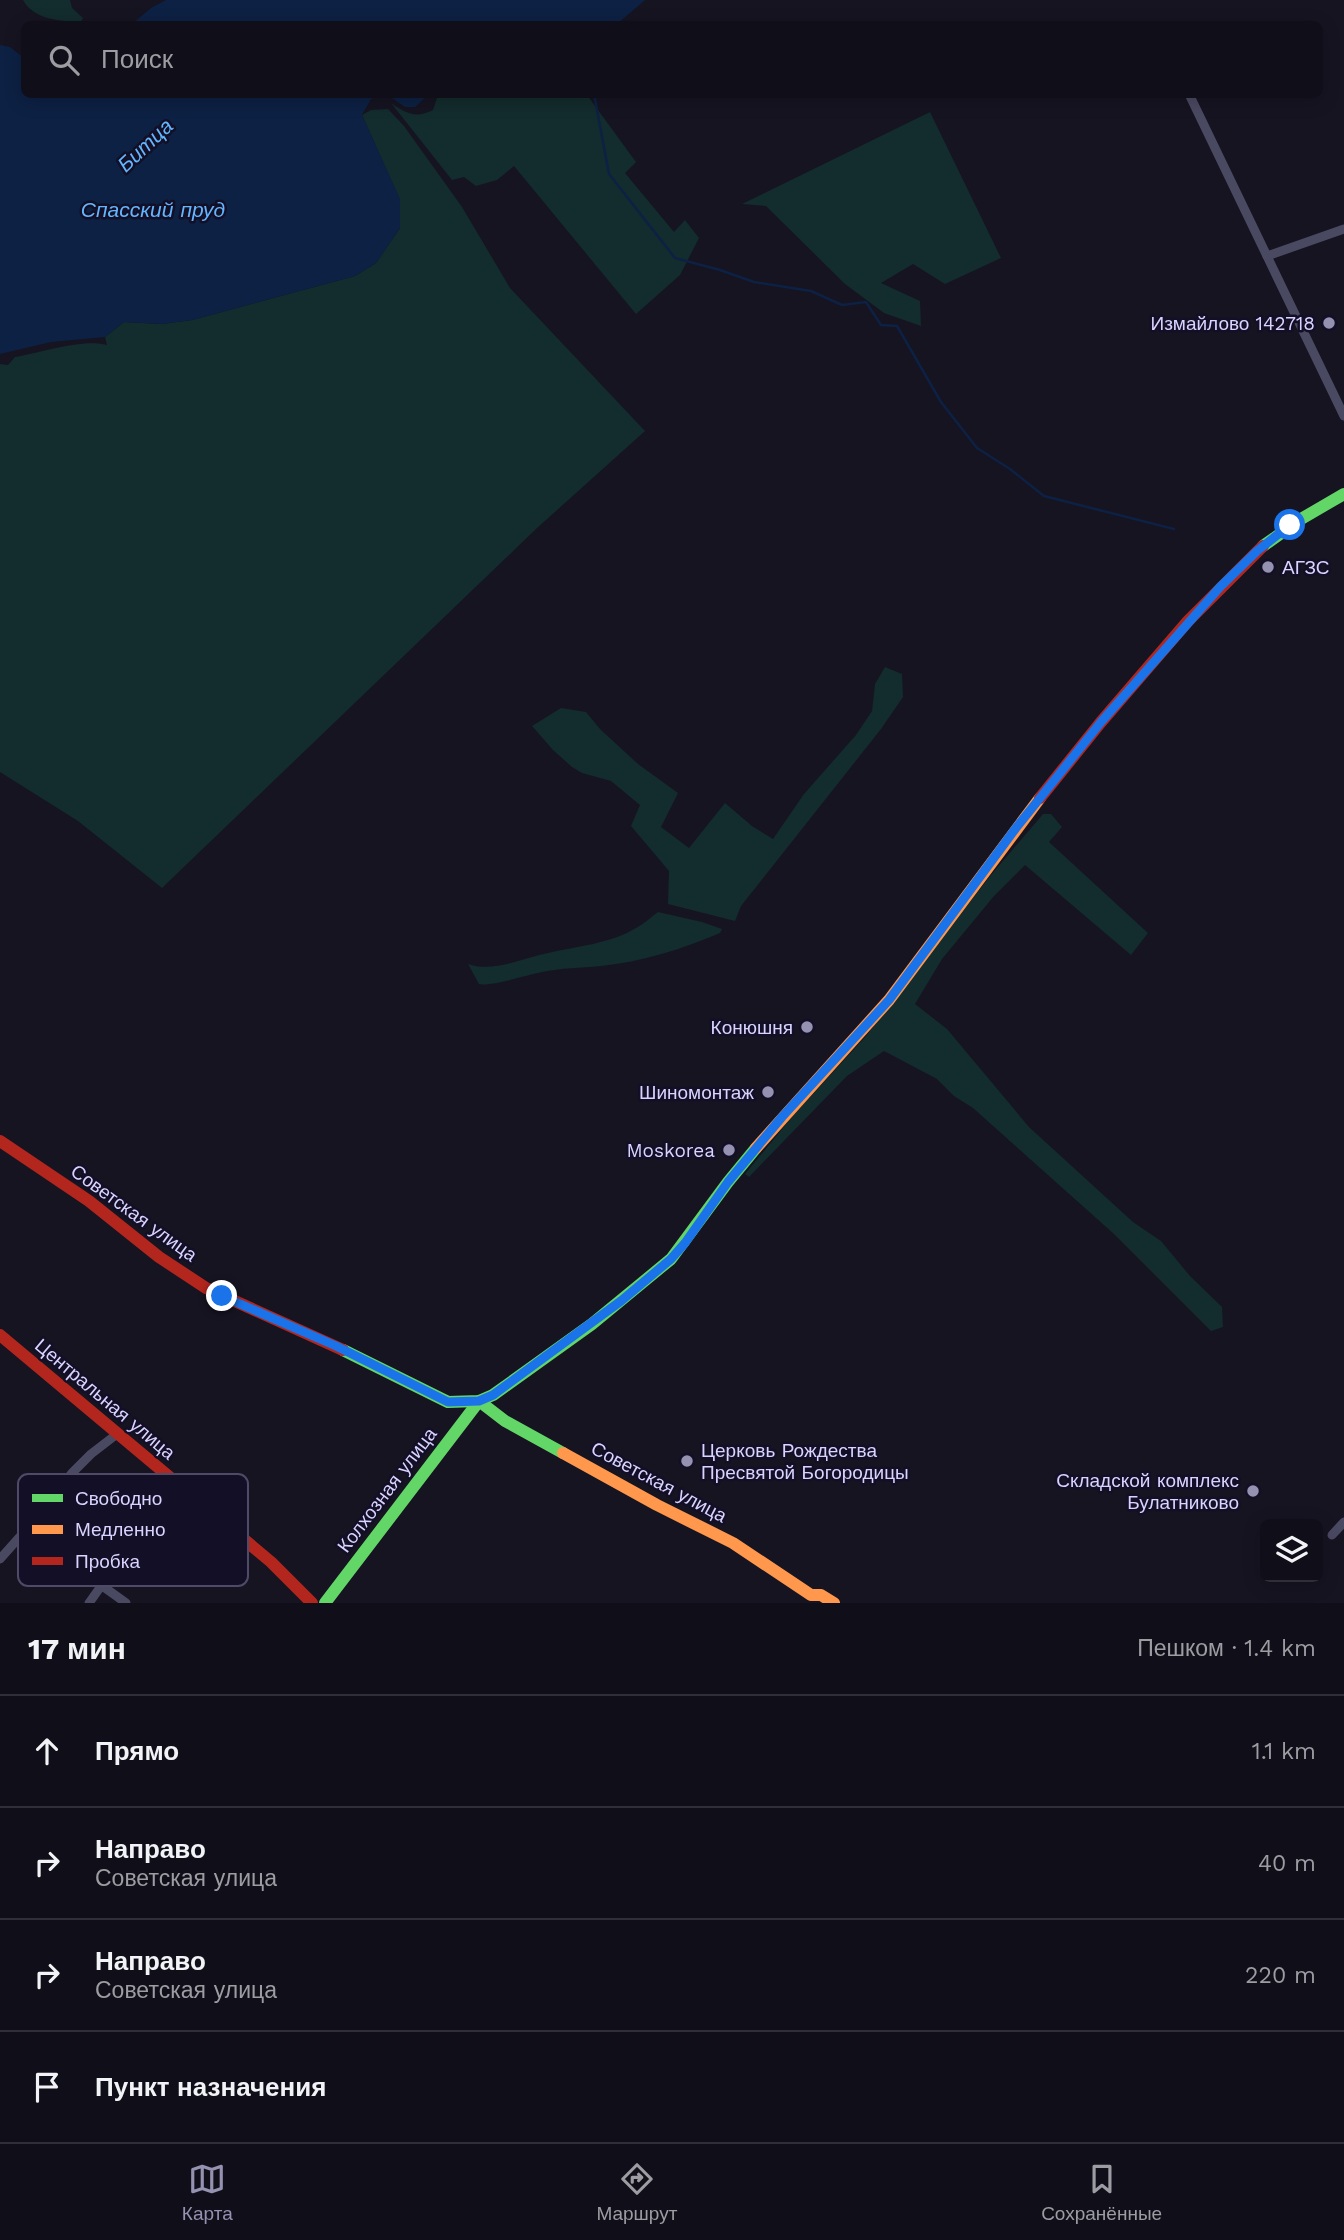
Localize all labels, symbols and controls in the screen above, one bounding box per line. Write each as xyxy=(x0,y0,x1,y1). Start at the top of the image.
search box xyxy=(21,21,1323,98)
icon: search xyxy=(45,41,83,79)
text: Поиск xyxy=(101,44,173,74)
water label: Битца xyxy=(112,113,178,177)
water label: Спасский пруд xyxy=(81,197,225,222)
place label: Измайлово 142718 xyxy=(1150,312,1315,335)
marker: Измайлово 142718 xyxy=(1321,315,1337,331)
route start xyxy=(1274,509,1305,540)
place label: АГЗС xyxy=(1282,556,1330,579)
marker: АГЗС xyxy=(1260,559,1276,575)
place label: Конюшня xyxy=(711,1016,793,1039)
marker: Конюшня xyxy=(799,1019,815,1035)
place label: Шиномонтаж xyxy=(639,1081,754,1104)
marker: Шиномонтаж xyxy=(760,1084,776,1100)
place label: Moskorea xyxy=(627,1139,715,1162)
marker: Moskorea xyxy=(721,1142,737,1158)
street label: Советская улица xyxy=(66,1159,202,1267)
route end xyxy=(206,1280,237,1311)
street label: Центральная улица xyxy=(30,1334,180,1465)
street label: Колхозная улица xyxy=(332,1423,442,1557)
street label: Советская улица xyxy=(587,1437,731,1528)
place label: Церковь Рождества Пресвятой Богородицы xyxy=(701,1439,909,1484)
marker: Церковь Рождества Пресвятой Богородицы xyxy=(679,1453,695,1469)
place label: Складской комплекс Булатниково xyxy=(1056,1469,1239,1514)
legend xyxy=(18,1474,248,1586)
marker: Складской комплекс Булатниково xyxy=(1245,1483,1261,1499)
text: Свободно xyxy=(75,1487,162,1510)
text: Медленно xyxy=(75,1518,165,1541)
map controls xyxy=(1260,1519,1323,1582)
button: layers xyxy=(1260,1519,1323,1582)
text: Пробка xyxy=(75,1550,140,1573)
text: 17 мин xyxy=(28,1631,126,1666)
text: Пешком · 1.4 km xyxy=(1137,1635,1316,1662)
icon: ahead xyxy=(28,1732,66,1770)
text: Прямо xyxy=(95,1736,179,1766)
text: 1.1 km xyxy=(1252,1738,1316,1765)
text: Направо xyxy=(95,1834,206,1864)
icon: right xyxy=(28,1844,66,1882)
text: 40 m xyxy=(1258,1850,1316,1877)
text: Советская улица xyxy=(95,1865,277,1892)
text: Направо xyxy=(95,1946,206,1976)
icon: right xyxy=(28,1956,66,1994)
text: 220 m xyxy=(1245,1962,1316,1989)
text: Советская улица xyxy=(95,1977,277,2004)
icon: arrive xyxy=(28,2068,66,2106)
text: Пункт назначения xyxy=(95,2072,326,2102)
tab: Карта xyxy=(182,2160,233,2225)
tab: Маршрут xyxy=(596,2160,677,2225)
tab: Сохранённые xyxy=(1041,2160,1162,2225)

